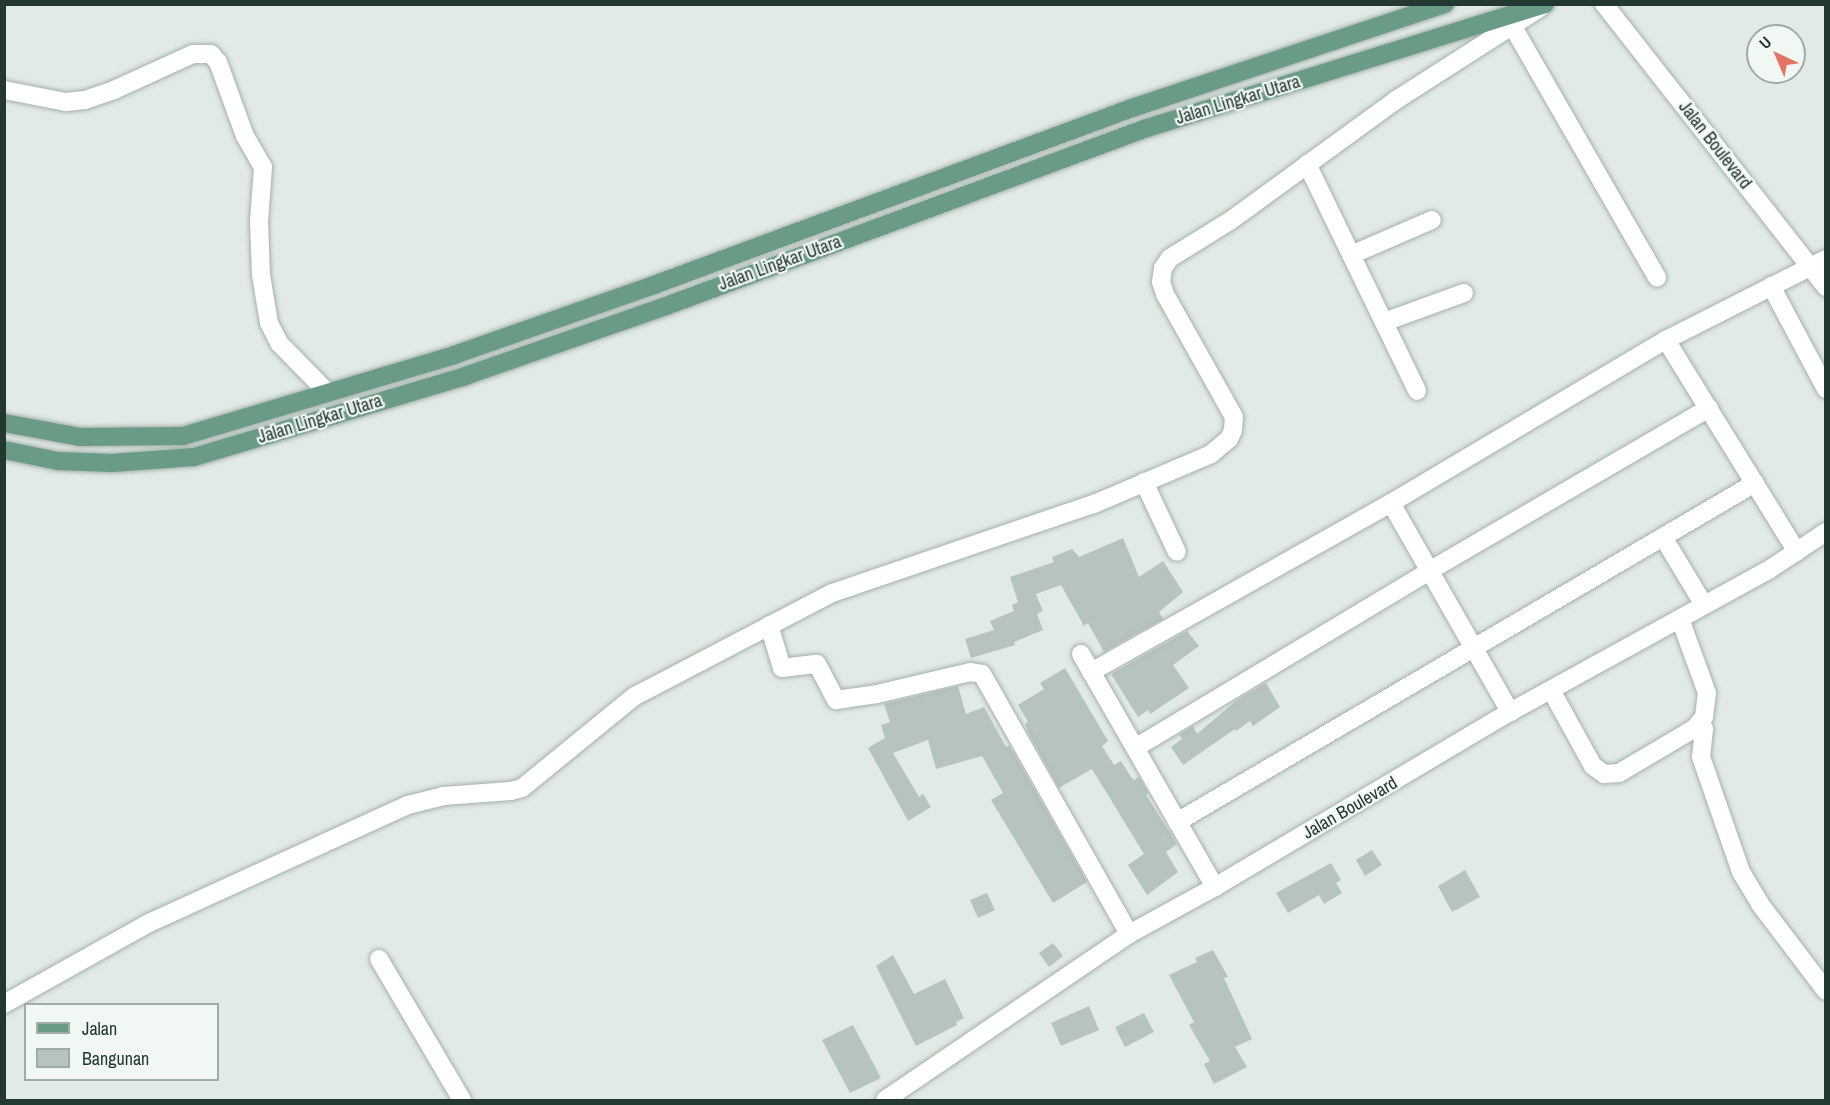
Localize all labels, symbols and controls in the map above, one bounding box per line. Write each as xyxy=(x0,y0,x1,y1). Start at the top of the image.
north arrow xyxy=(1746,24,1806,84)
text: U xyxy=(1754,31,1776,54)
street label: Jalan Lingkar Utara xyxy=(1173,71,1303,129)
street label: Jalan Boulevard xyxy=(1674,97,1756,193)
street label: Jalan Lingkar Utara xyxy=(716,231,844,295)
street label: Jalan Lingkar Utara xyxy=(255,390,385,448)
street label: Jalan Boulevard xyxy=(1299,772,1401,844)
legend xyxy=(24,1003,219,1081)
text: Jalan xyxy=(82,1016,117,1041)
text: Bangunan xyxy=(82,1046,149,1071)

